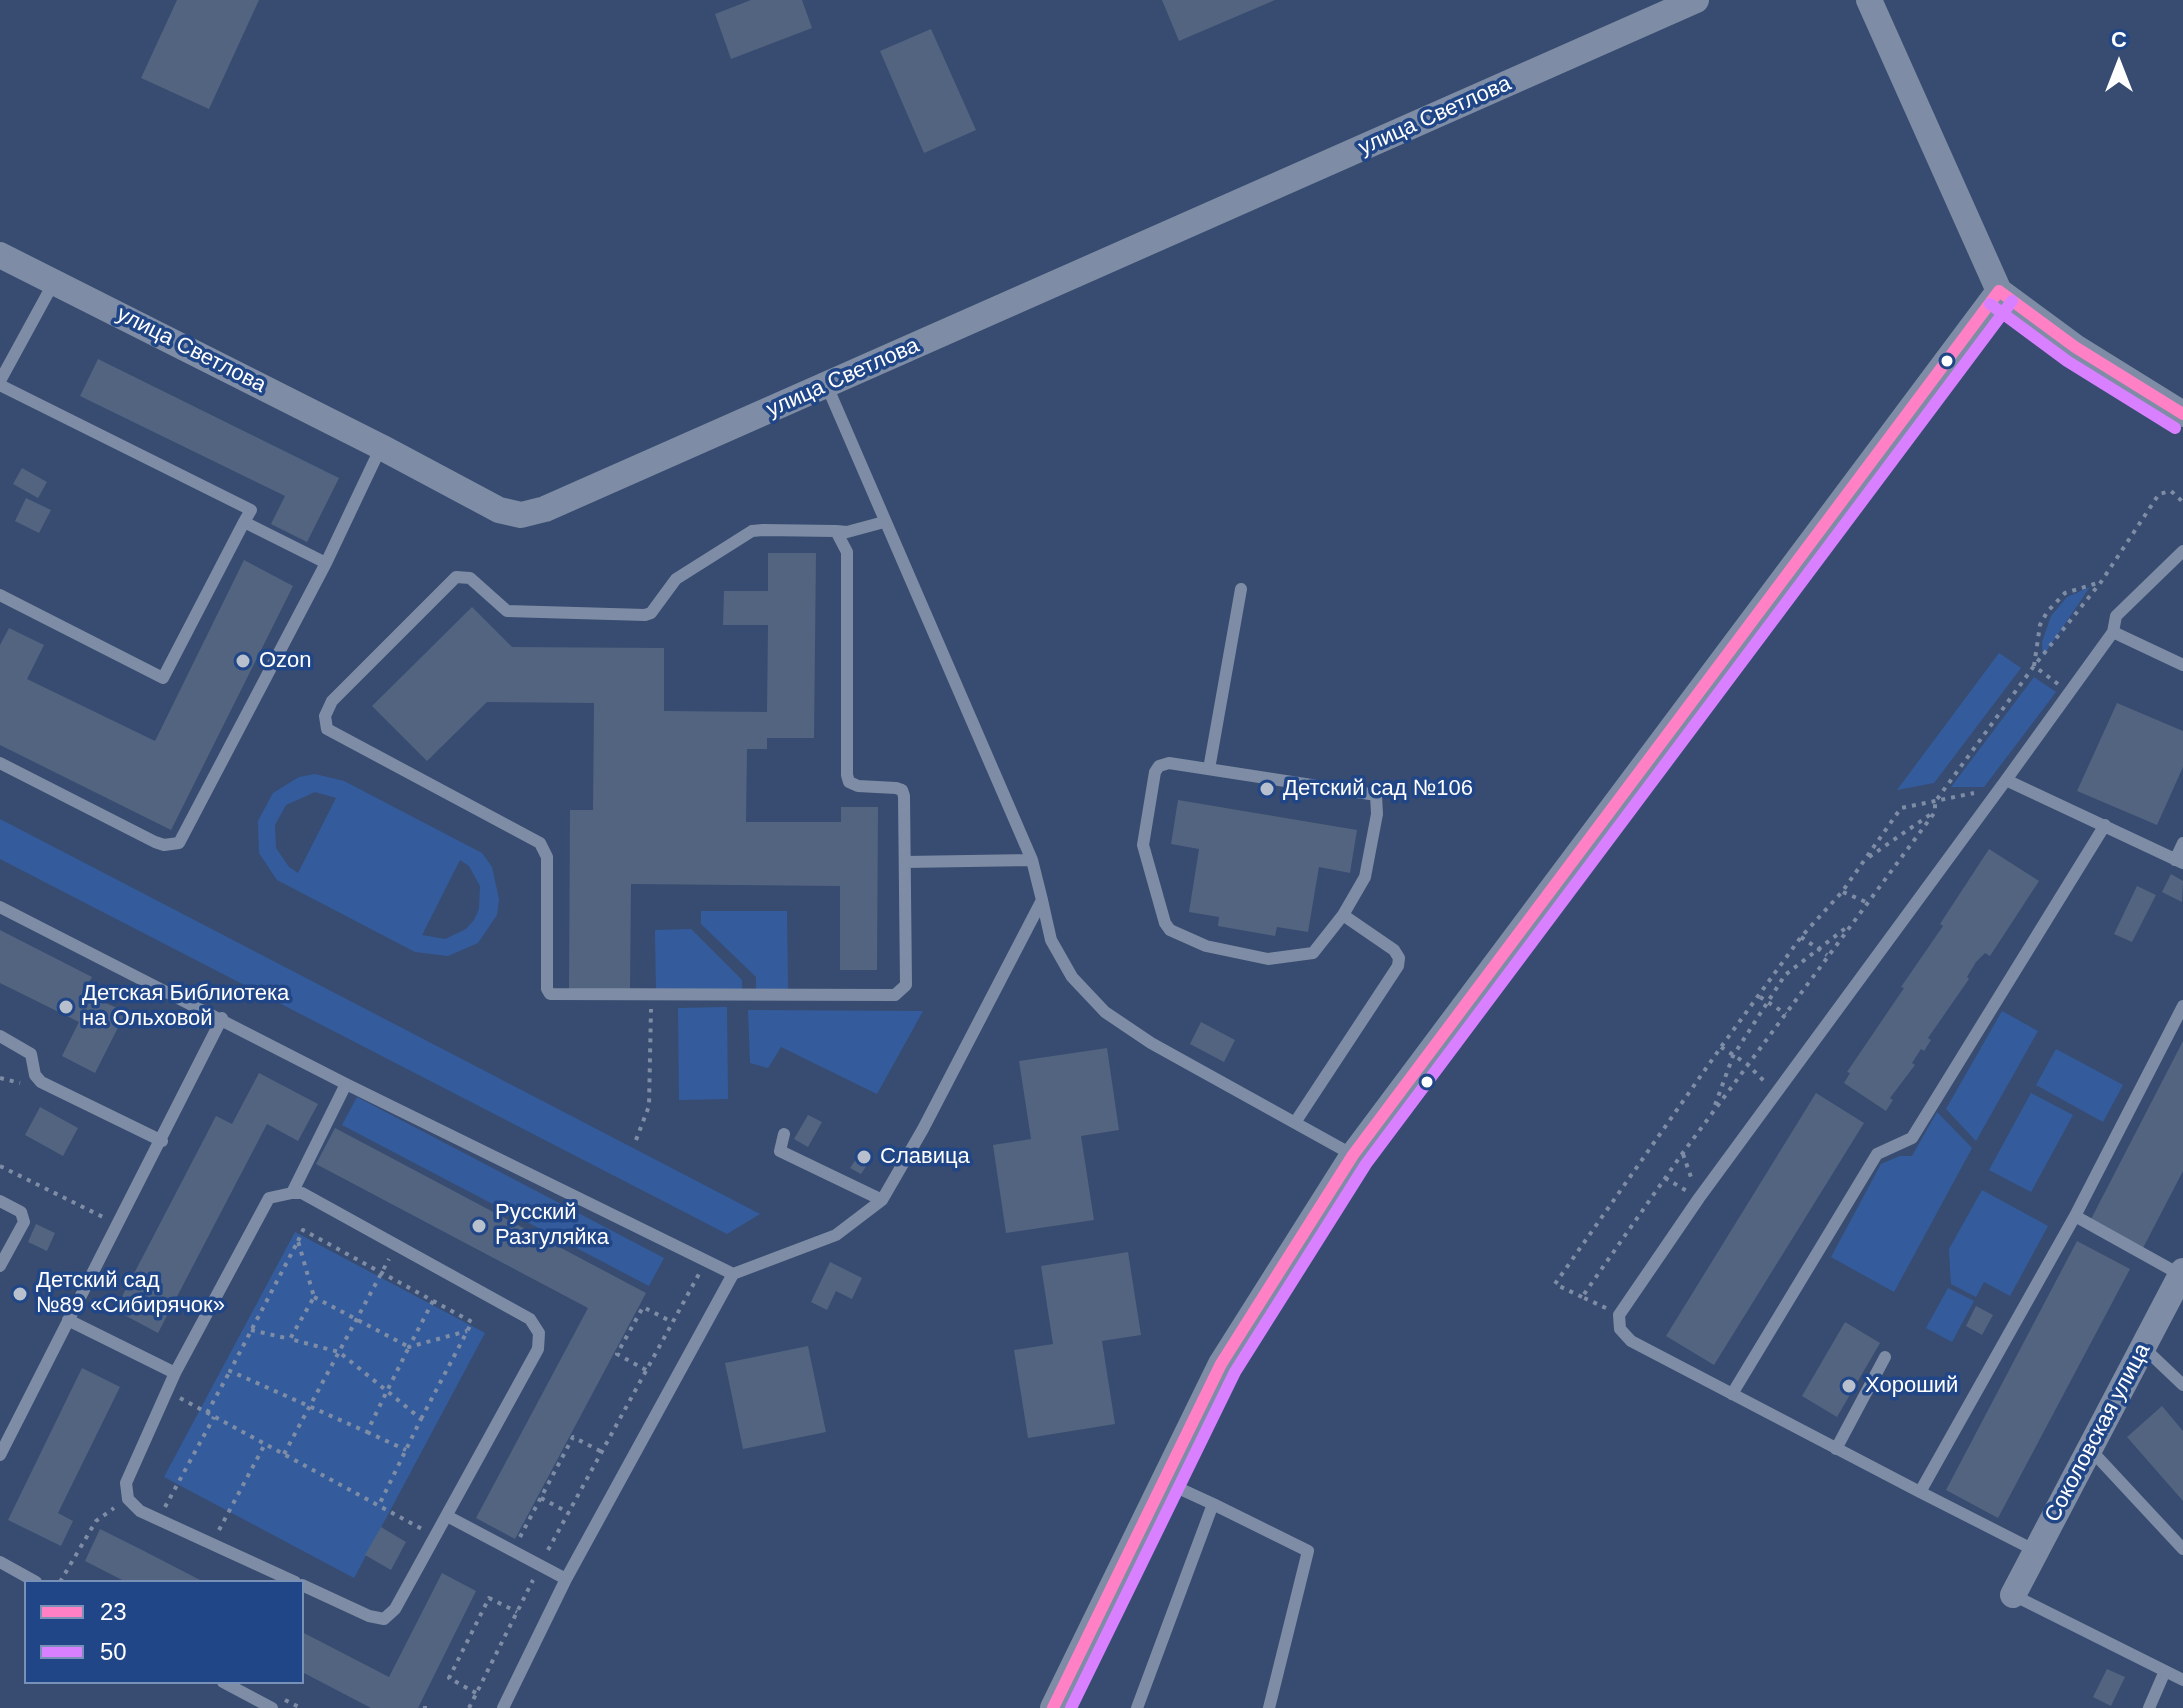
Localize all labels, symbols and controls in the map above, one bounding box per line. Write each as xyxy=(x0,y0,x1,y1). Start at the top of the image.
north arrow xyxy=(2079,24,2159,104)
text: С xyxy=(2111,27,2127,52)
street label: улица Светлова xyxy=(1355,71,1515,161)
street label: улица Светлова xyxy=(112,301,270,399)
street label: улица Светлова xyxy=(763,333,923,423)
unlabelled marker xyxy=(1939,353,1955,369)
place label: Ozon xyxy=(259,648,312,674)
marker: Ozon xyxy=(234,652,252,670)
place label: Детский сад №106 xyxy=(1283,776,1473,802)
marker: Детский сад №106 xyxy=(1258,780,1276,798)
place label: Детская Библиотека на Ольховой xyxy=(82,981,289,1032)
marker: Детская Библиотека на Ольховой xyxy=(57,998,75,1016)
unlabelled marker xyxy=(1419,1074,1435,1090)
place label: Славица xyxy=(880,1144,970,1170)
marker: Славица xyxy=(855,1148,873,1166)
place label: Русский Разгуляйка xyxy=(495,1200,609,1252)
marker: Русский Разгуляйка xyxy=(470,1217,488,1235)
place label: Детский сад №89 «Сибирячок» xyxy=(36,1268,225,1320)
marker: Детский сад №89 «Сибирячок» xyxy=(11,1285,29,1303)
street label: Соколовская улица xyxy=(2040,1339,2156,1527)
place label: Хороший xyxy=(1865,1373,1958,1399)
marker: Хороший xyxy=(1840,1377,1858,1395)
legend xyxy=(24,1580,304,1684)
text: 23 xyxy=(100,1598,127,1625)
text: 50 xyxy=(100,1638,127,1665)

